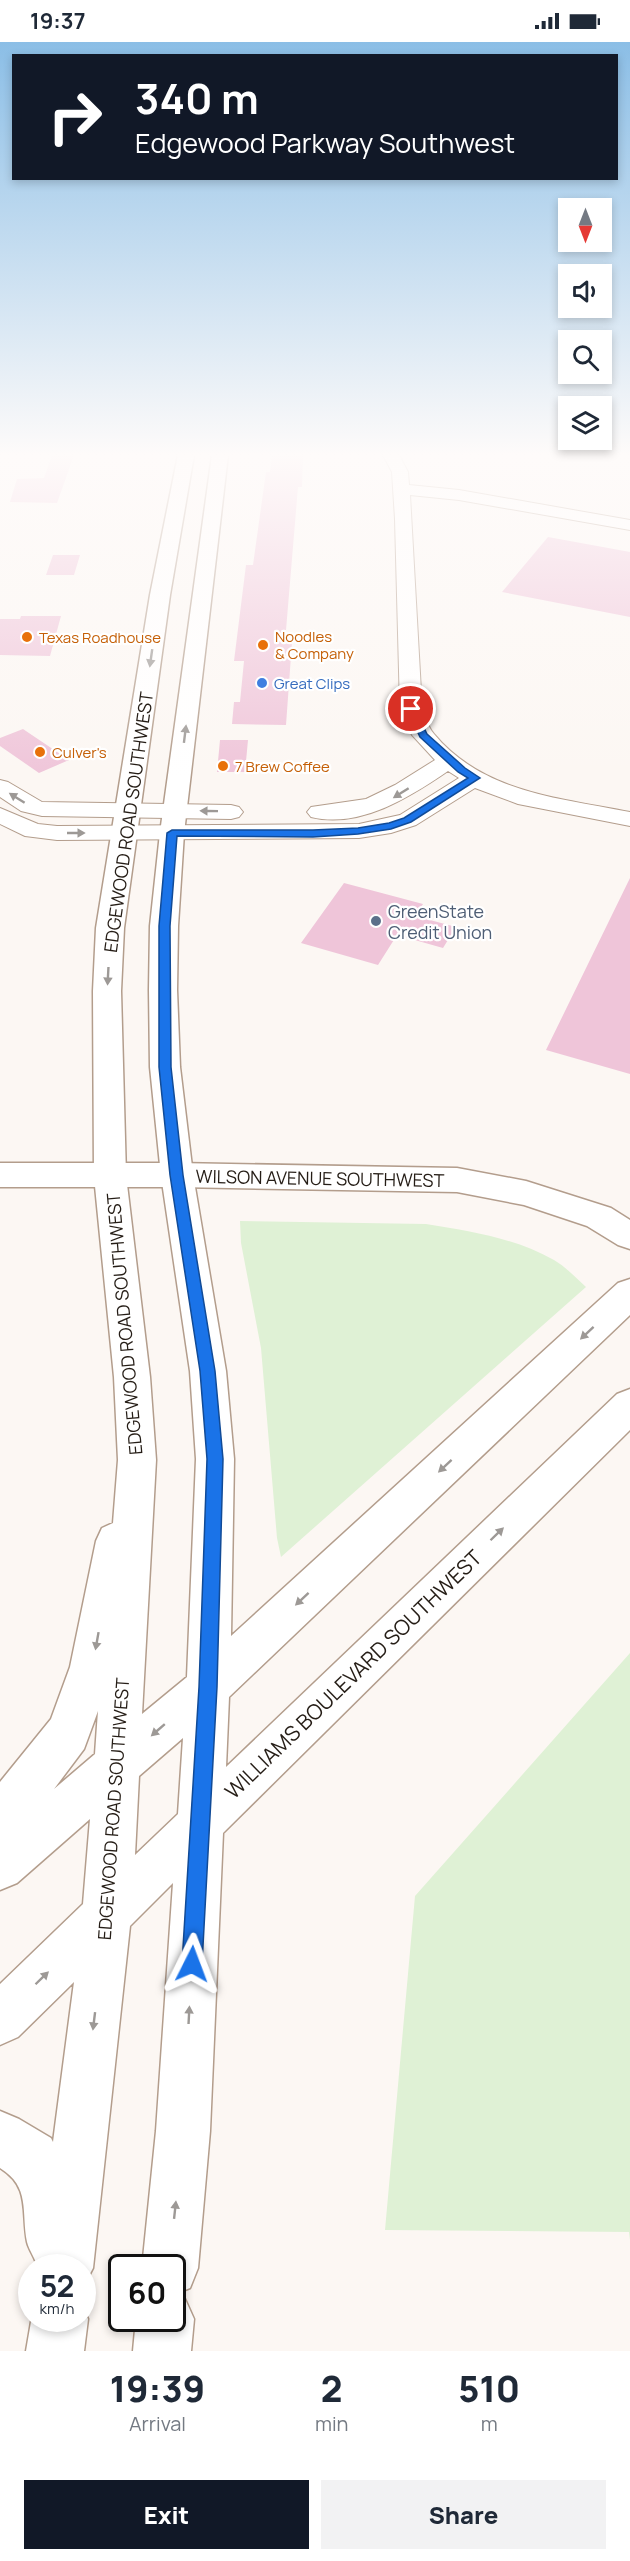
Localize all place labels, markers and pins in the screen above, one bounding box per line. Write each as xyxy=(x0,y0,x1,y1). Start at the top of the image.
place label: Noodles & Company xyxy=(275,626,354,664)
place label: Texas Roadhouse xyxy=(39,627,161,648)
marker: Texas Roadhouse xyxy=(20,630,34,644)
marker: Noodles & Company xyxy=(256,638,270,652)
place label: Great Clips xyxy=(274,673,350,694)
marker: Great Clips xyxy=(255,676,269,690)
pin xyxy=(385,683,436,734)
place label: Culver's xyxy=(52,742,107,763)
marker: Culver's xyxy=(33,745,47,759)
place label: 7 Brew Coffee xyxy=(235,756,330,777)
marker: 7 Brew Coffee xyxy=(216,759,230,773)
place label: GreenState Credit Union xyxy=(388,899,492,944)
marker: GreenState Credit Union xyxy=(369,914,383,928)

